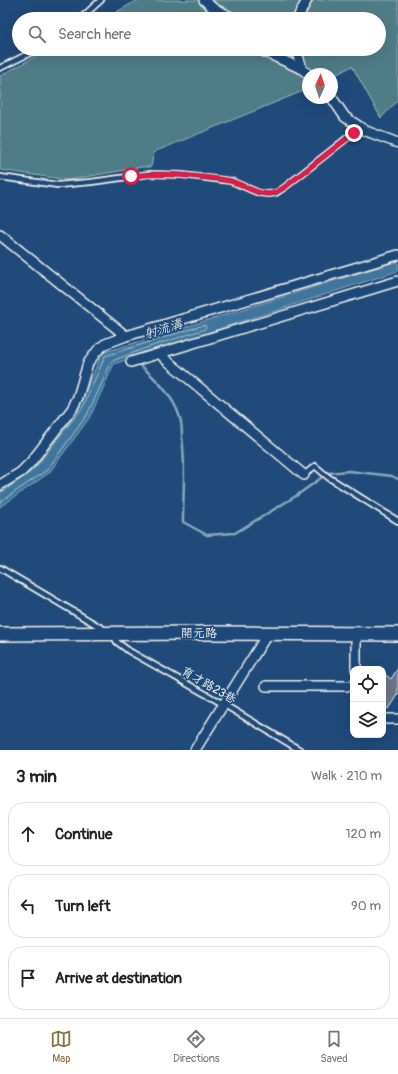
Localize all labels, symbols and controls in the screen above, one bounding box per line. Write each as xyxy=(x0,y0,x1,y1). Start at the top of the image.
search box xyxy=(12,12,386,56)
icon: search xyxy=(26,23,48,45)
text: Search here xyxy=(58,25,131,44)
north arrow xyxy=(302,68,338,104)
route end xyxy=(345,124,363,142)
route start xyxy=(122,167,140,185)
water label: 射流溝 xyxy=(142,315,185,342)
street label: 開元路 xyxy=(181,626,217,641)
street label: 育才路23巷 xyxy=(179,664,239,707)
map controls xyxy=(350,666,386,738)
button: locate xyxy=(350,666,386,702)
button: layers xyxy=(350,702,386,738)
text: 3 min xyxy=(16,766,57,787)
text: Walk · 210 m xyxy=(311,768,382,784)
icon: ahead xyxy=(17,823,39,845)
text: Continue xyxy=(55,825,113,844)
text: 120 m xyxy=(345,826,381,842)
icon: left xyxy=(17,895,39,917)
text: Turn left xyxy=(55,897,111,916)
text: 90 m xyxy=(351,898,381,914)
icon: arrive xyxy=(17,967,39,989)
text: Arrive at destination xyxy=(55,969,182,988)
tab: Map xyxy=(50,1028,72,1065)
tab: Directions xyxy=(173,1028,220,1065)
tab: Saved xyxy=(320,1028,348,1065)

